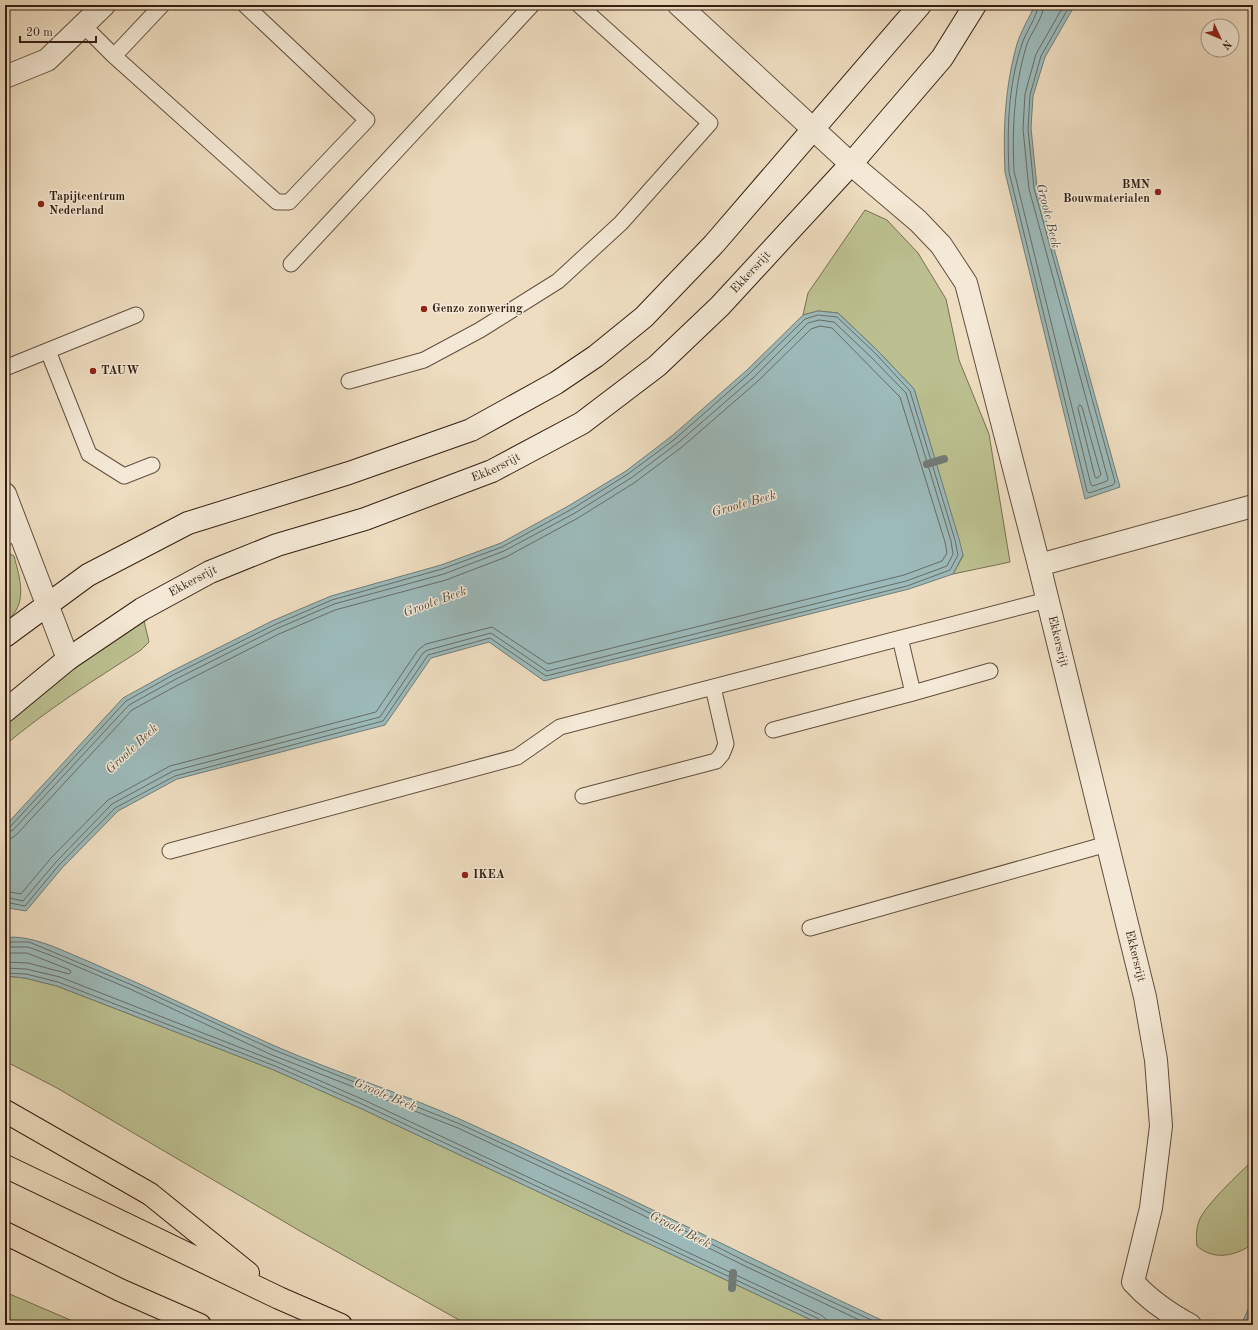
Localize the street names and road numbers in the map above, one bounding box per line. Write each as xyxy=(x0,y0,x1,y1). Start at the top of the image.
street label: Ekkersrijt xyxy=(729,249,773,296)
street label: Ekkersrijt xyxy=(470,451,522,484)
street label: Ekkersrijt xyxy=(167,564,219,599)
street label: Ekkersrijt xyxy=(1046,615,1070,669)
street label: Ekkersrijt xyxy=(1123,929,1147,983)

